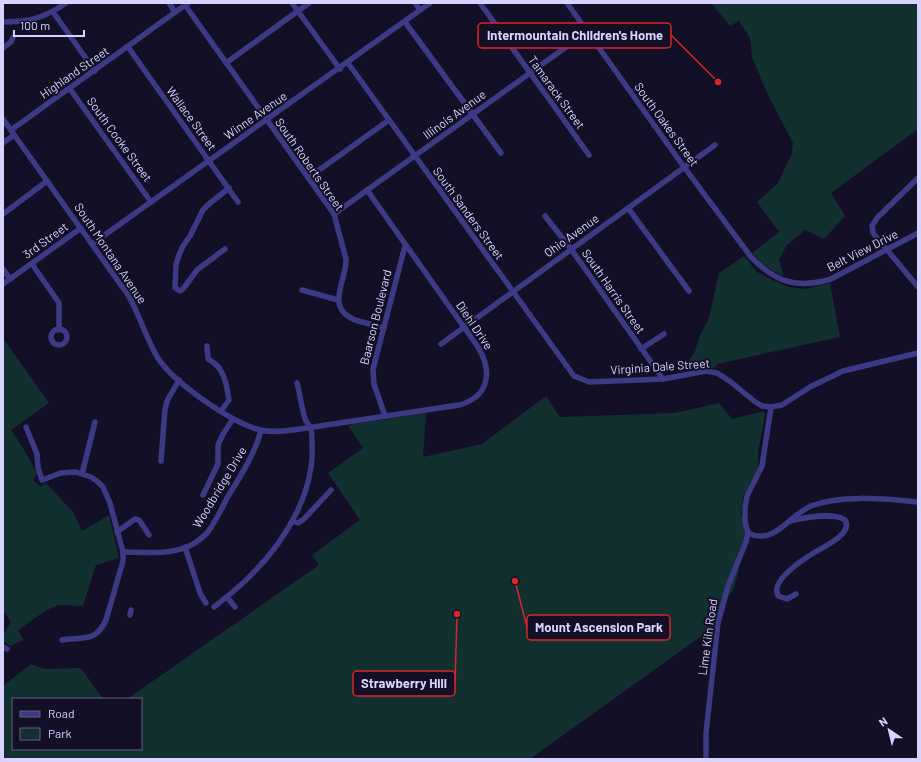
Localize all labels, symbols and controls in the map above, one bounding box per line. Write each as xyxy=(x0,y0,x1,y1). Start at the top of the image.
scale bar xyxy=(14,12,84,38)
text: 100 m xyxy=(20,18,50,32)
callout: Intermountain Children's Home xyxy=(478,23,671,48)
text: Intermountain Children's Home xyxy=(487,27,663,43)
street label: Highland Street xyxy=(37,43,111,101)
street label: Tamarack Street xyxy=(526,53,588,131)
street label: South Oakes Street xyxy=(632,80,702,168)
street label: Wallace Street xyxy=(164,83,220,153)
street label: Illinois Avenue xyxy=(420,87,488,141)
street label: Winne Avenue xyxy=(221,88,289,142)
street label: South Cooke Street xyxy=(85,94,155,184)
street label: South Roberts Street xyxy=(273,115,347,213)
street label: South Sanders Street xyxy=(431,164,507,262)
street label: South Montana Avenue xyxy=(72,200,150,306)
street label: Ohio Avenue xyxy=(541,211,601,259)
street label: 3rd Street xyxy=(20,219,70,261)
street label: Belt View Drive xyxy=(824,226,900,274)
street label: South Harris Street xyxy=(580,246,648,336)
street label: Baarson Boulevard xyxy=(356,268,394,366)
street label: Diehl Drive xyxy=(454,298,496,352)
street label: Virginia Dale Street xyxy=(610,356,710,376)
street label: Woodbridge Drive xyxy=(189,444,249,530)
street label: Lime Kiln Road xyxy=(695,598,719,676)
callout: Mount Ascension Park xyxy=(527,615,670,640)
text: Mount Ascension Park xyxy=(535,619,663,635)
callout: Strawberry Hill xyxy=(353,671,455,696)
text: Strawberry Hill xyxy=(361,675,447,691)
legend xyxy=(12,698,142,750)
text: Road xyxy=(48,706,75,720)
north arrow xyxy=(869,710,909,750)
text: N xyxy=(876,714,890,729)
text: Park xyxy=(48,726,72,740)

